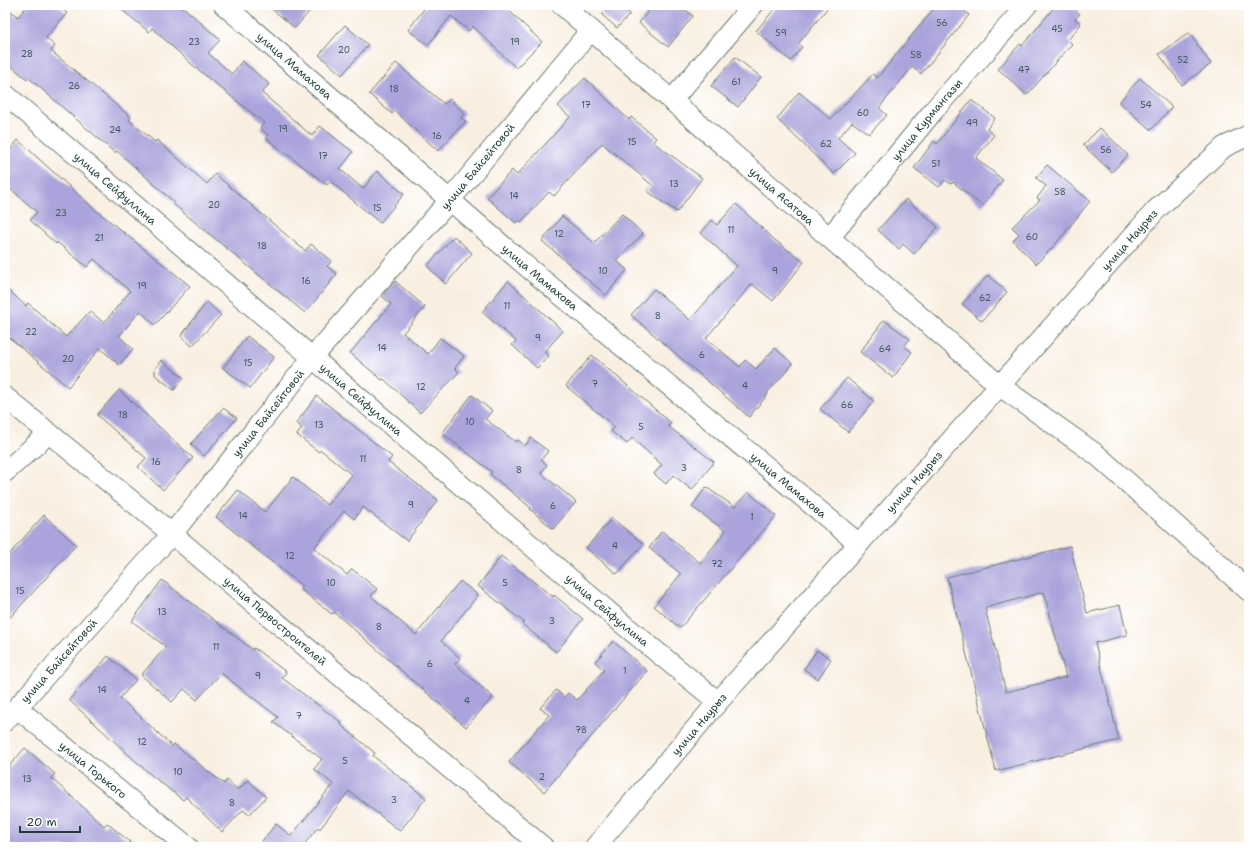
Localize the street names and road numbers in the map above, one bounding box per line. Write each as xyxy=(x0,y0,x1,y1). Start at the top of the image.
street label: улица Мамахова xyxy=(253,29,335,103)
street label: улица Курмангазы xyxy=(888,76,966,164)
street label: улица Байсейтовой xyxy=(438,120,518,213)
street label: улица Сейфуллина xyxy=(70,149,159,229)
street label: улица Асатова xyxy=(746,164,817,229)
street label: улица Наурыз xyxy=(1099,206,1161,274)
street label: улица Мамахова xyxy=(498,241,581,314)
street label: улица Сейфуллина xyxy=(316,360,405,440)
street label: улица Байсейтовой xyxy=(229,367,308,460)
street label: улица Наурыз xyxy=(883,448,946,516)
street label: улица Мамахова xyxy=(747,449,830,522)
street label: улица Сейфуллина xyxy=(562,571,652,650)
street label: улица Первостроителей xyxy=(220,574,330,669)
street label: улица Байсейтовой xyxy=(18,616,101,706)
street label: улица Наурыз xyxy=(669,690,730,759)
street label: улица Горького xyxy=(56,738,130,802)

